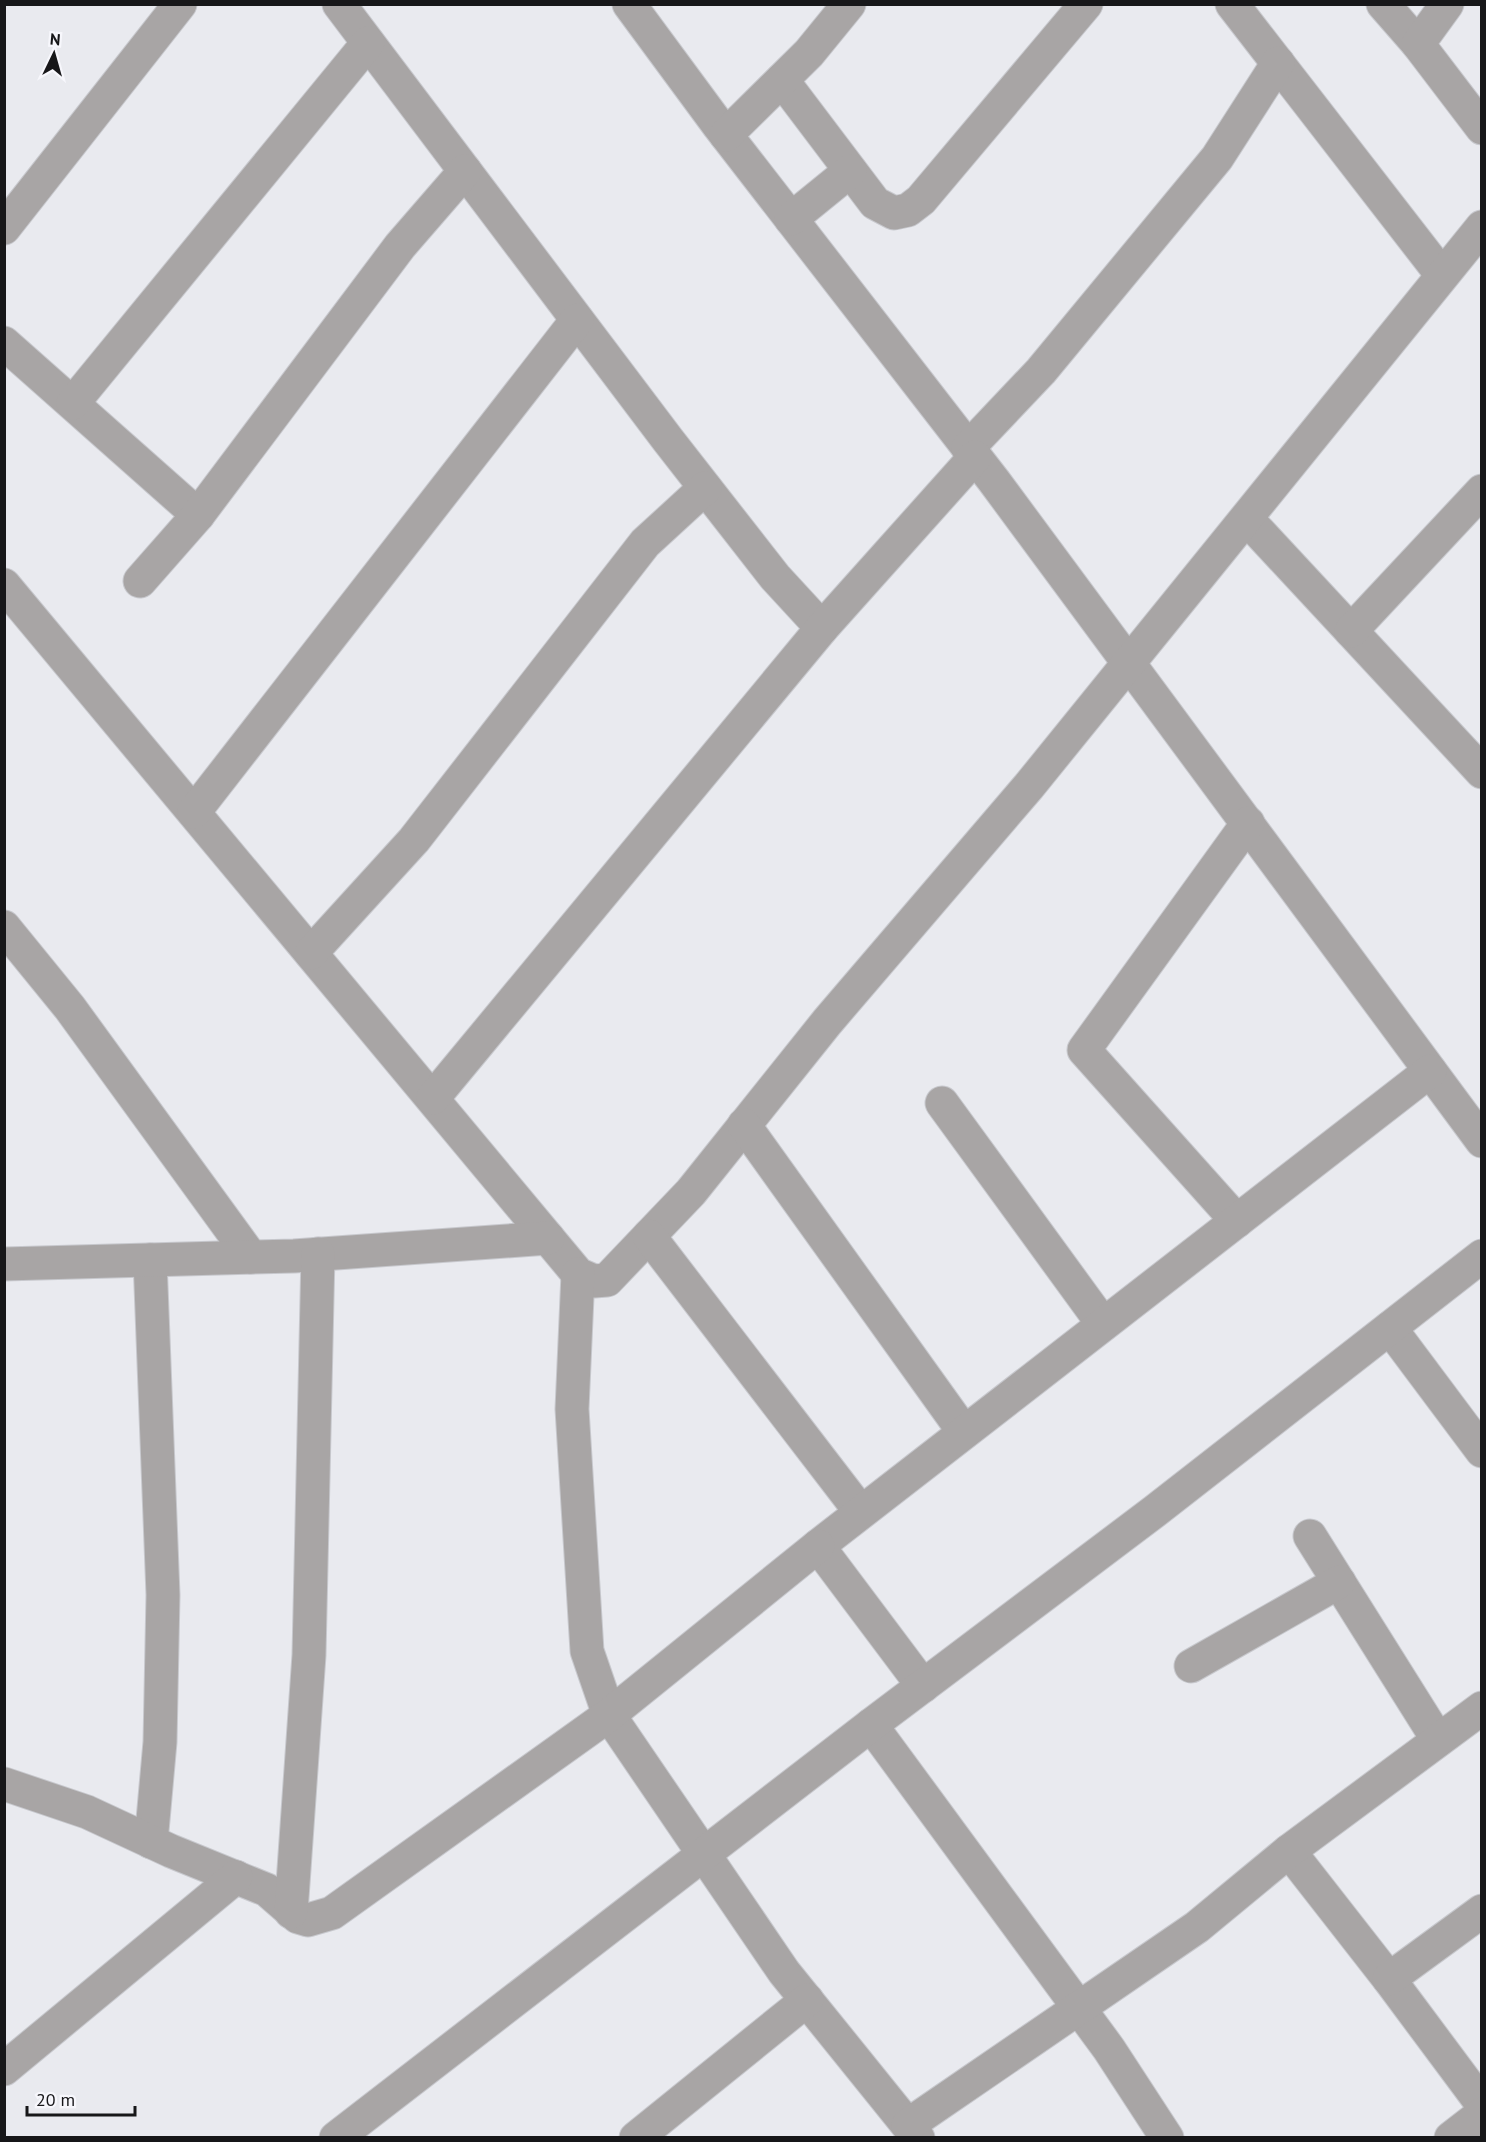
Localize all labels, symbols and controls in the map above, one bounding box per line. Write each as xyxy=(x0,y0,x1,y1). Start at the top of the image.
north arrow xyxy=(24,24,84,84)
text: N xyxy=(49,29,61,49)
scale bar xyxy=(27,2079,135,2117)
text: 20 m xyxy=(36,2088,75,2111)

